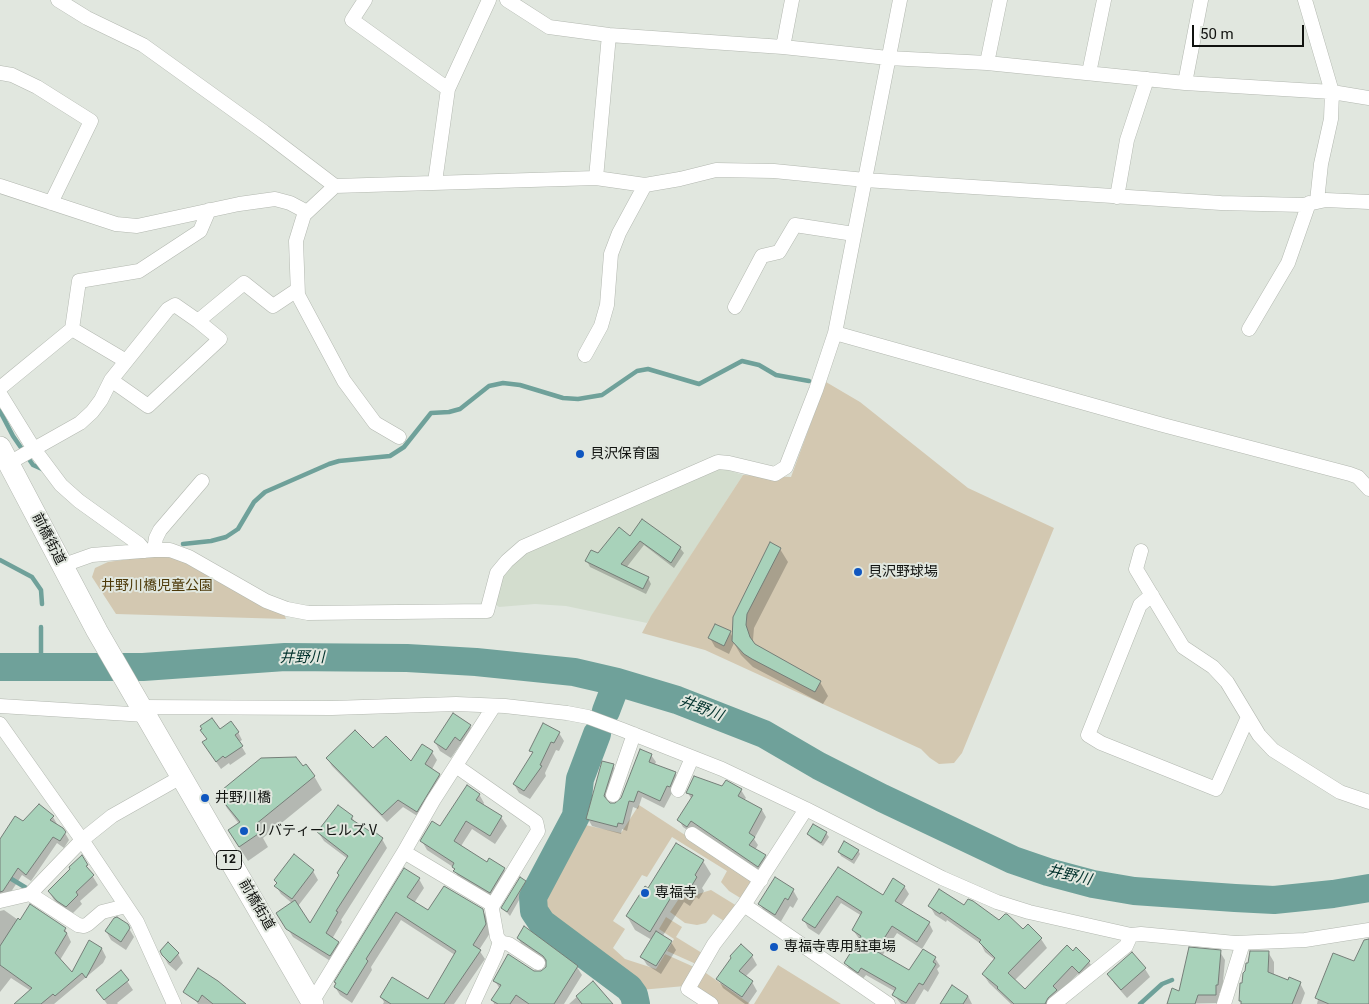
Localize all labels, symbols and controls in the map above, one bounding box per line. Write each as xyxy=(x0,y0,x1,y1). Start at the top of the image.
scale bar xyxy=(1194,15,1306,47)
text: 50 m xyxy=(1200,25,1234,43)
place label: 貝沢保育園 xyxy=(590,446,660,462)
marker: 貝沢保育園 xyxy=(574,448,586,460)
street label: 前橋街道 xyxy=(28,510,68,568)
place label: 貝沢野球場 xyxy=(868,564,938,580)
marker: 貝沢野球場 xyxy=(852,566,864,578)
park label: 井野川橋児童公園 xyxy=(101,578,213,594)
water label: 井野川 xyxy=(280,649,324,667)
water label: 井野川 xyxy=(677,693,725,725)
place label: 井野川橋 xyxy=(215,790,271,806)
marker: 井野川橋 xyxy=(199,792,211,804)
place label: リバティーヒルズⅤ xyxy=(254,823,380,839)
marker: リバティーヒルズⅤ xyxy=(238,825,250,837)
road number: 12 xyxy=(216,850,242,870)
water label: 井野川 xyxy=(1045,862,1093,890)
street label: 前橋街道 xyxy=(235,877,277,933)
place label: 専福寺 xyxy=(655,885,697,901)
marker: 専福寺 xyxy=(639,887,651,899)
place label: 専福寺専用駐車場 xyxy=(784,939,896,955)
marker: 専福寺専用駐車場 xyxy=(768,941,780,953)

